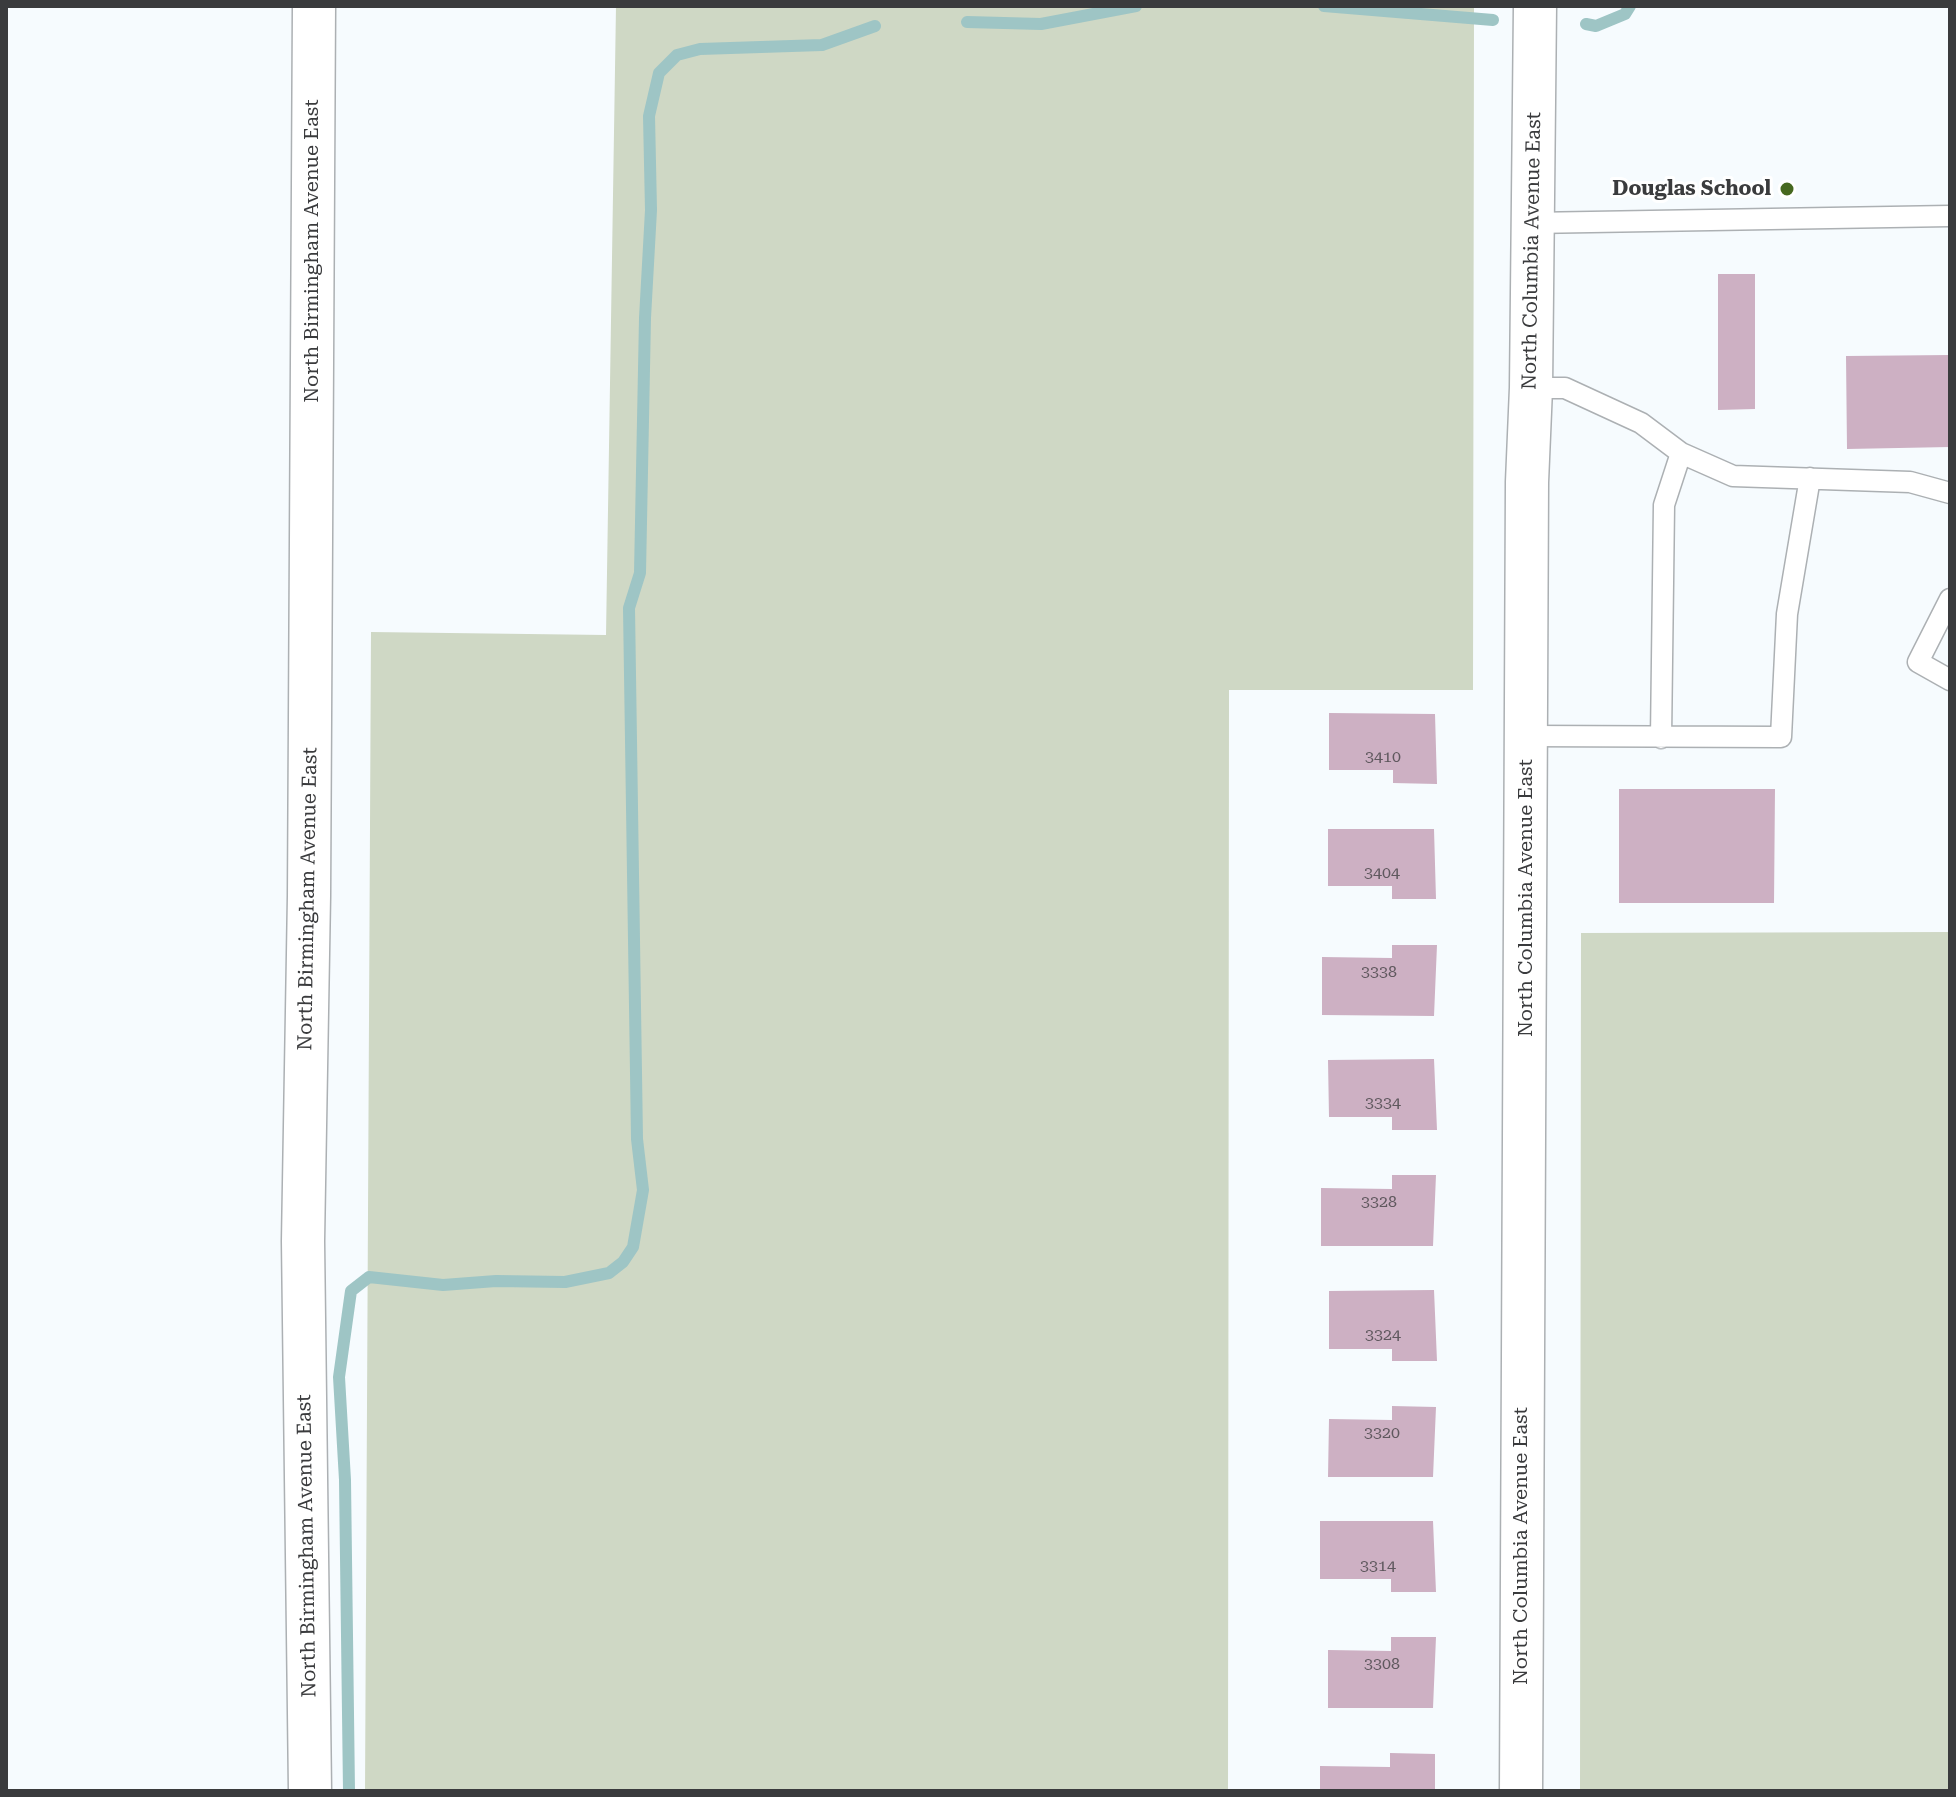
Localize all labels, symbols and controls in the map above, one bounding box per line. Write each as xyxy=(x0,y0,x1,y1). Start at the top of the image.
street label: North Birmingham Avenue East xyxy=(300,99,324,403)
street label: North Columbia Avenue East xyxy=(1518,112,1546,390)
place label: Douglas School xyxy=(1612,177,1771,201)
marker: Douglas School xyxy=(1778,180,1796,198)
street label: North Birmingham Avenue East xyxy=(293,747,323,1051)
house number: 3410 xyxy=(1365,747,1401,767)
street label: North Columbia Avenue East xyxy=(1514,759,1538,1037)
house number: 3404 xyxy=(1364,863,1400,883)
house number: 3338 xyxy=(1361,962,1397,982)
house number: 3334 xyxy=(1365,1093,1401,1113)
house number: 3328 xyxy=(1361,1192,1397,1212)
house number: 3324 xyxy=(1365,1325,1401,1345)
street label: North Birmingham Avenue East xyxy=(292,1394,322,1698)
street label: North Columbia Avenue East xyxy=(1509,1407,1533,1685)
house number: 3320 xyxy=(1364,1423,1400,1443)
house number: 3314 xyxy=(1360,1556,1396,1576)
house number: 3308 xyxy=(1364,1654,1400,1674)

